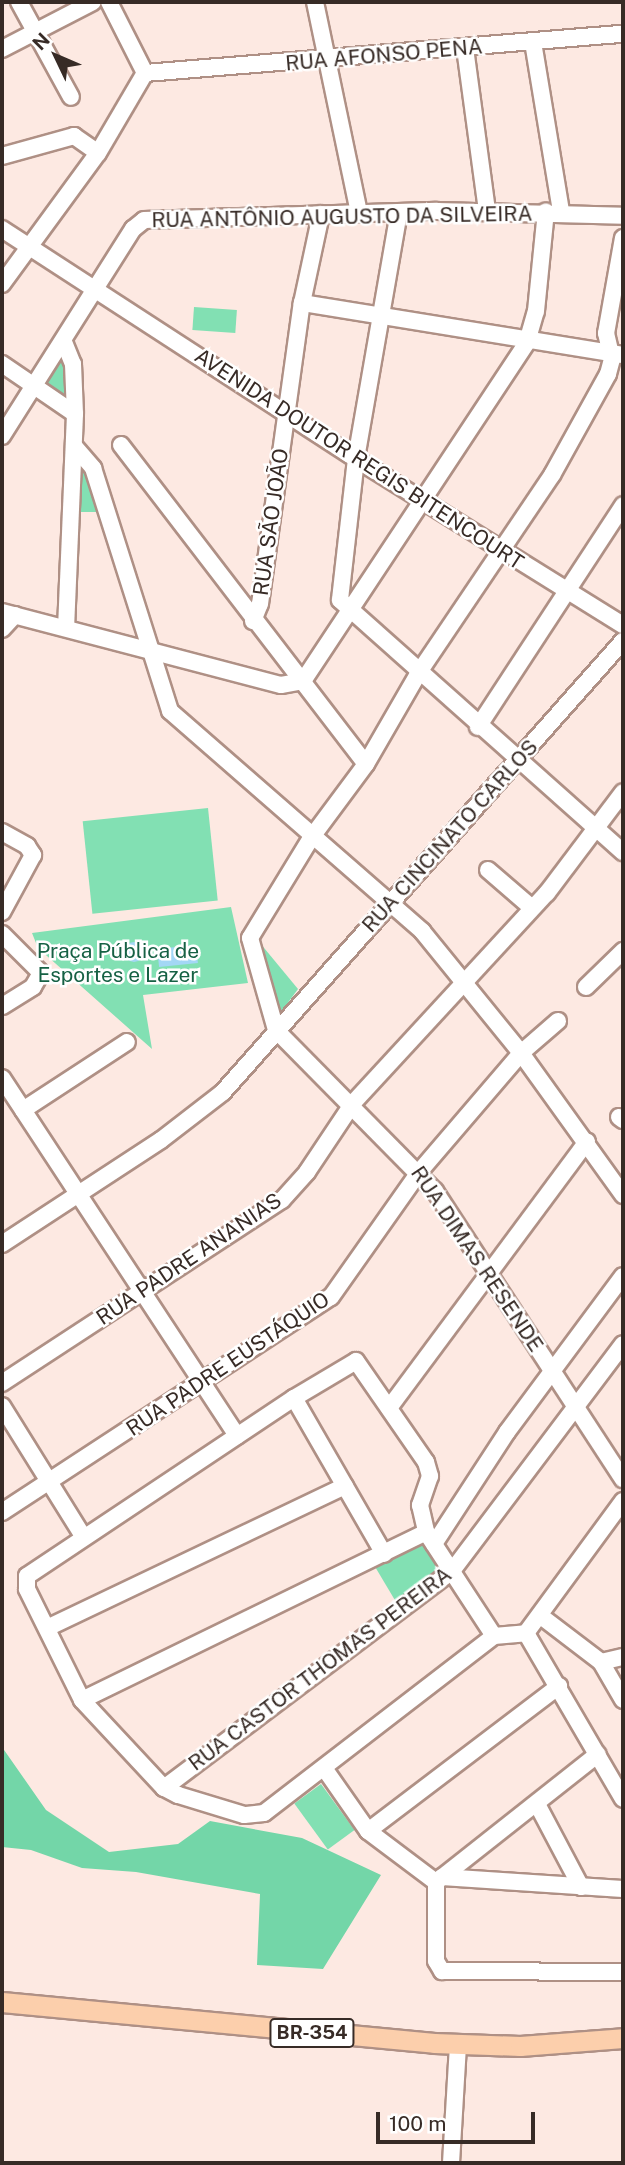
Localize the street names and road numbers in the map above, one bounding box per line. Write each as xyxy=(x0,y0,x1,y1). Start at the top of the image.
street label: RUA AFONSO PENA xyxy=(284,34,484,76)
street label: RUA ANTÔNIO AUGUSTO DA SILVEIRA xyxy=(151,201,533,233)
street label: AVENIDA DOUTOR REGIS BITENCOURT xyxy=(190,343,528,575)
street label: RUA SÃO JOÃO xyxy=(248,447,294,597)
street label: RUA CINCINATO CARLOS xyxy=(357,734,543,938)
street label: RUA DIMAS RESENDE xyxy=(405,1161,549,1357)
street label: RUA PADRE ANANIAS xyxy=(92,1188,286,1330)
street label: RUA PADRE EUSTÁQUIO xyxy=(122,1287,334,1441)
street label: RUA CASTOR THOMAS PEREIRA xyxy=(184,1562,456,1776)
road number: BR-354 xyxy=(268,2018,356,2048)

